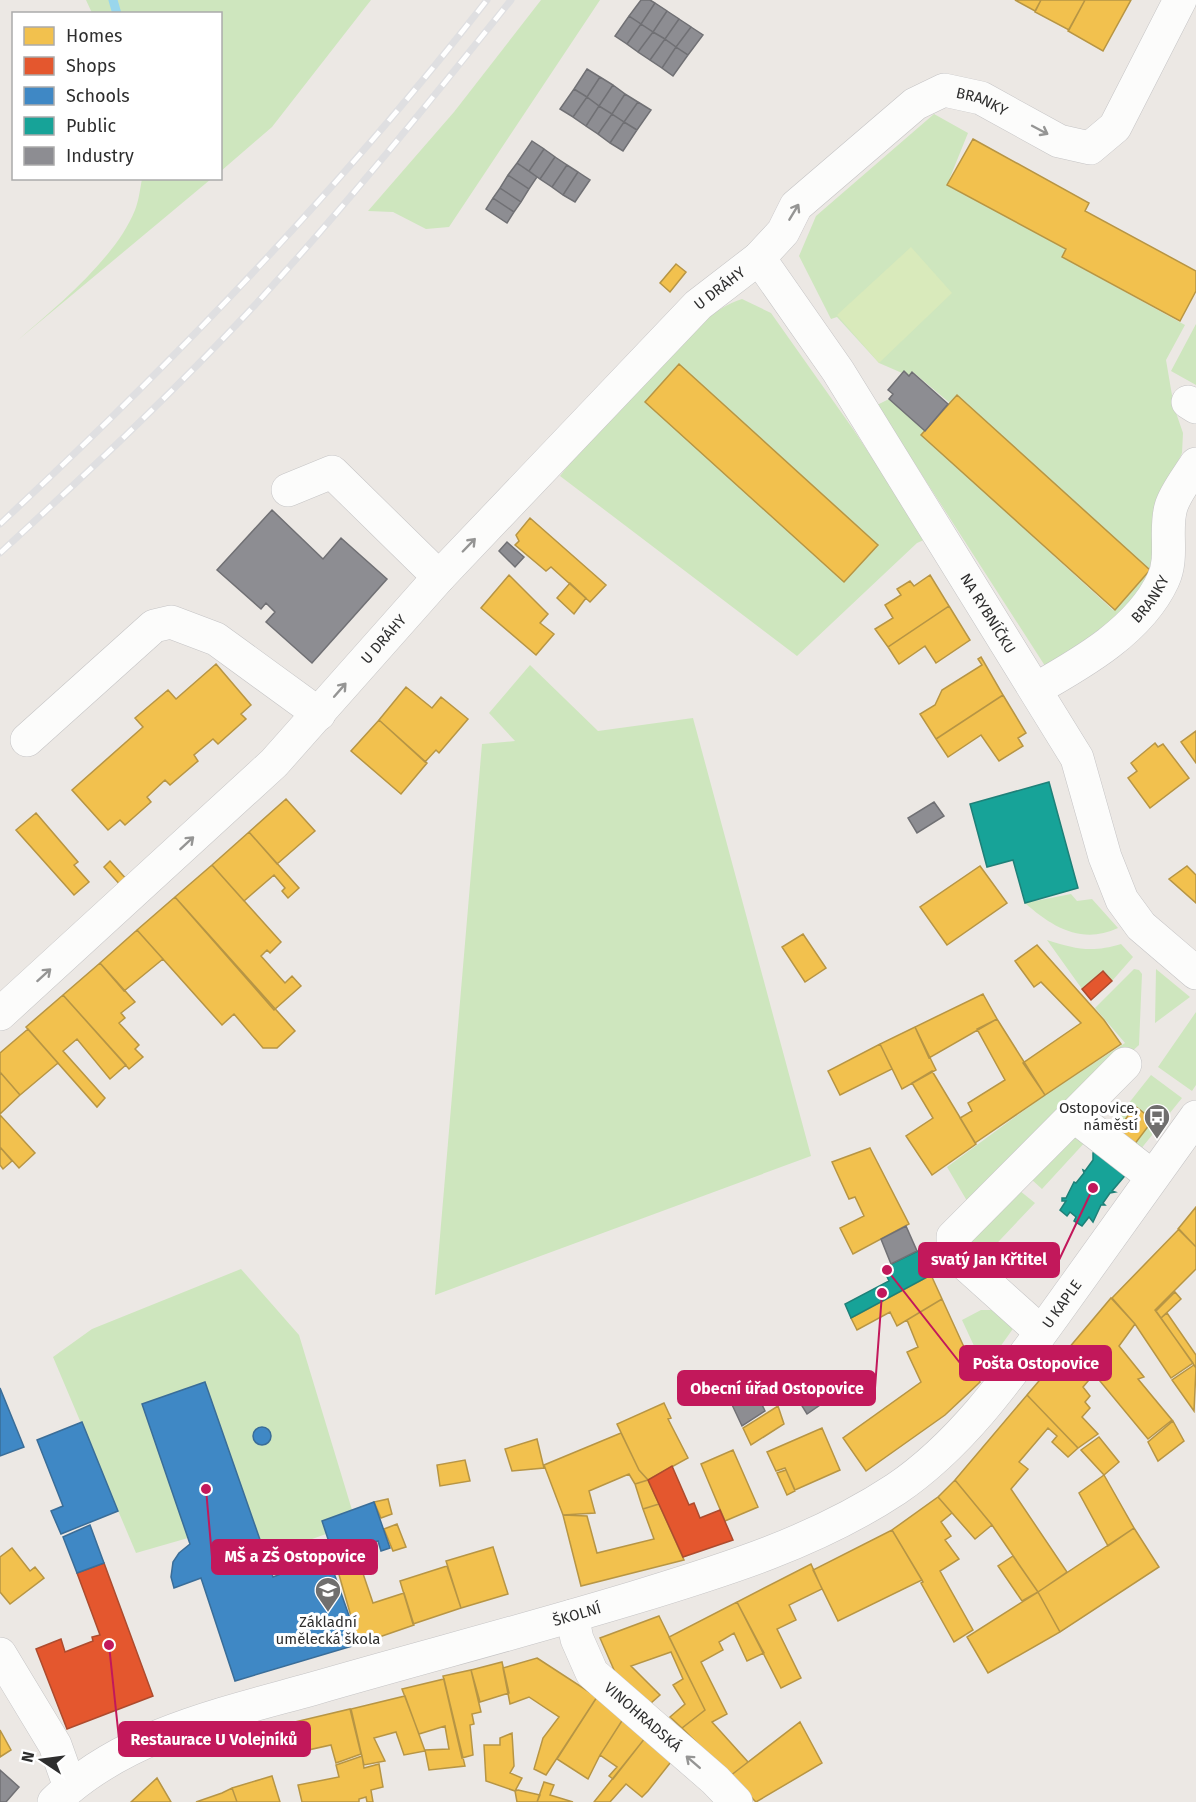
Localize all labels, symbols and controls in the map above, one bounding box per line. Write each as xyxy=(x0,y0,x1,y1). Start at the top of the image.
legend xyxy=(12,12,222,180)
text: Homes xyxy=(66,25,122,47)
text: Shops xyxy=(66,55,116,77)
street label: BRANKY xyxy=(955,84,1011,120)
text: Schools xyxy=(66,85,130,107)
text: Public xyxy=(66,115,116,137)
one-way arrow xyxy=(1031,124,1048,136)
text: Industry xyxy=(66,145,134,167)
one-way arrow xyxy=(788,203,800,220)
street label: U DRÁHY xyxy=(690,263,749,314)
one-way arrow xyxy=(462,537,477,552)
street label: NA RYBNÍČKU xyxy=(956,570,1019,657)
street label: BRANKY xyxy=(1128,572,1173,627)
street label: U DRÁHY xyxy=(357,610,411,668)
one-way arrow xyxy=(333,683,347,698)
one-way arrow xyxy=(180,836,195,850)
one-way arrow xyxy=(36,968,51,982)
place label: Ostopovice, náměstí xyxy=(1059,1099,1138,1134)
bus stop icon: Ostopovice, náměstí xyxy=(1142,1102,1172,1140)
callout: svatý Jan Křtitel xyxy=(919,1243,1059,1277)
text: svatý Jan Křtitel xyxy=(931,1250,1047,1269)
street label: U KAPLE xyxy=(1038,1276,1086,1332)
callout: Pošta Ostopovice xyxy=(960,1346,1111,1380)
text: Pošta Ostopovice xyxy=(973,1354,1099,1373)
callout: Obecní úřad Ostopovice xyxy=(678,1371,875,1405)
text: Obecní úřad Ostopovice xyxy=(690,1379,864,1398)
callout: MŠ a ZŠ Ostopovice xyxy=(212,1540,377,1574)
text: MŠ a ZŠ Ostopovice xyxy=(225,1546,366,1566)
school or university icon: Základní umělecká škola xyxy=(313,1575,343,1613)
street label: ŠKOLNÍ xyxy=(551,1599,603,1630)
place label: Základní umělecká škola xyxy=(276,1613,380,1648)
street label: VINOHRADSKÁ xyxy=(600,1679,685,1756)
callout: Restaurace U Volejníků xyxy=(119,1722,310,1756)
north arrow xyxy=(12,1730,72,1790)
text: Restaurace U Volejníků xyxy=(131,1730,297,1749)
text: N xyxy=(17,1749,38,1764)
one-way arrow xyxy=(686,1755,702,1769)

